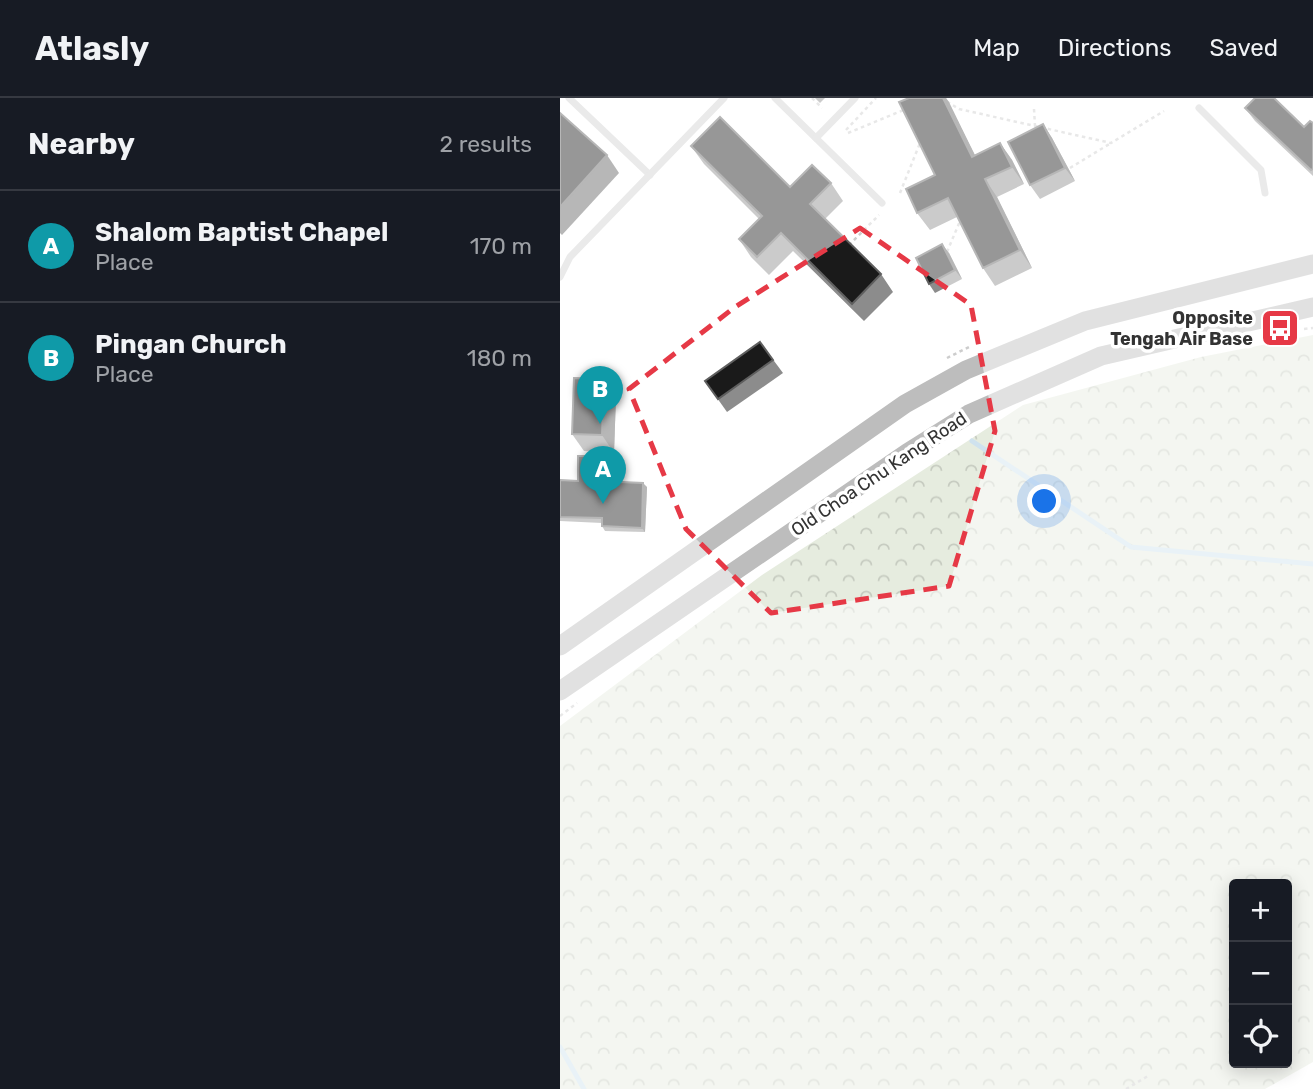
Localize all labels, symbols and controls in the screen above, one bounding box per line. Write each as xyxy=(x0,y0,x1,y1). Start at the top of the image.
text: Atlasly xyxy=(35,29,149,68)
text: Map xyxy=(973,34,1020,62)
text: Directions xyxy=(1058,34,1171,62)
text: Saved xyxy=(1209,34,1278,62)
text: Nearby xyxy=(28,126,135,162)
text: 2 results xyxy=(440,130,532,158)
text: Shalom Baptist Chapel xyxy=(95,217,389,248)
text: A xyxy=(43,232,59,260)
text: 170 m xyxy=(470,232,532,260)
text: Place xyxy=(95,248,154,276)
place label: Opposite Tengah Air Base xyxy=(1110,307,1253,350)
bus stop icon: Opposite Tengah Air Base xyxy=(1259,307,1301,349)
text: Pingan Church xyxy=(95,329,287,360)
text: B xyxy=(43,344,59,372)
text: 180 m xyxy=(467,344,532,372)
text: Place xyxy=(95,360,154,388)
pin: B xyxy=(577,366,623,424)
street label: Old Choa Chu Kang Road xyxy=(787,407,971,541)
pin: A xyxy=(580,446,626,504)
your location xyxy=(1027,484,1061,518)
map controls xyxy=(1229,879,1292,1068)
button: + xyxy=(1229,879,1292,942)
button: − xyxy=(1229,942,1292,1005)
button: locate xyxy=(1229,1005,1292,1068)

